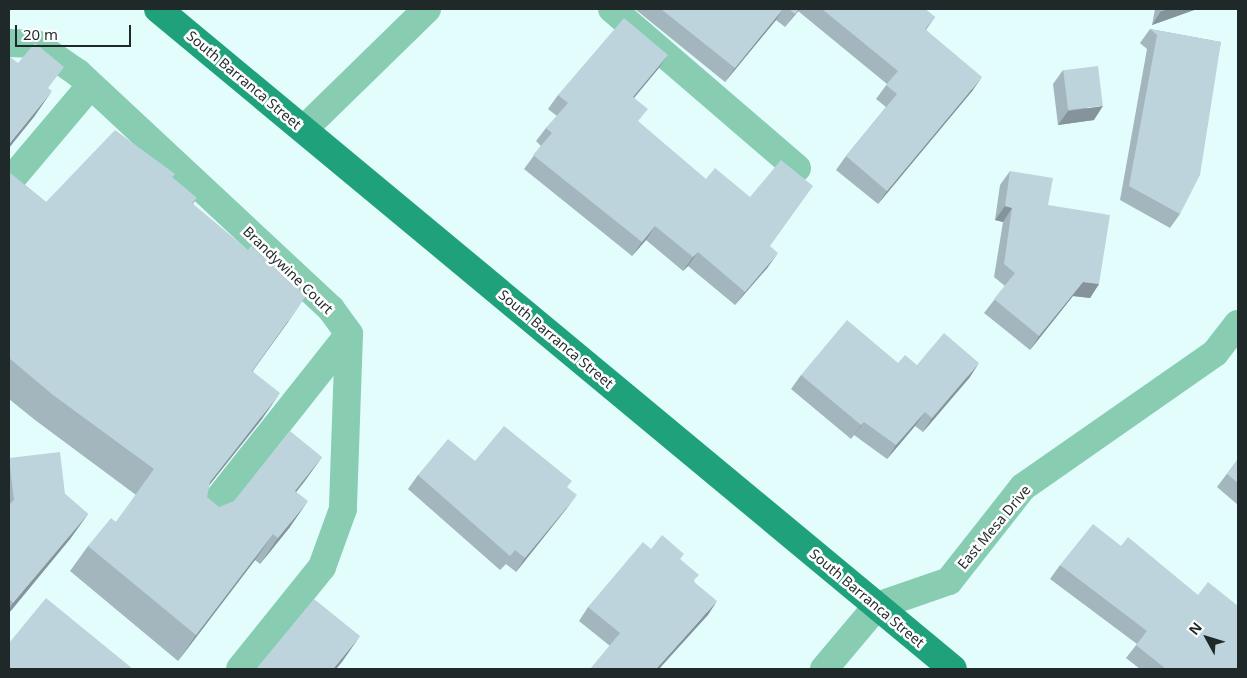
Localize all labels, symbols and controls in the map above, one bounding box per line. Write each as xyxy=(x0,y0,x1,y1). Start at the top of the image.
scale bar xyxy=(18,15,134,47)
text: 20 m xyxy=(23,24,58,44)
street label: South Barranca Street xyxy=(183,27,305,133)
street label: Brandywine Court xyxy=(240,223,336,317)
street label: South Barranca Street xyxy=(495,286,617,392)
street label: East Mesa Drive xyxy=(954,482,1034,572)
street label: South Barranca Street xyxy=(806,545,928,651)
north arrow xyxy=(1182,613,1232,663)
text: N xyxy=(1184,618,1206,639)

